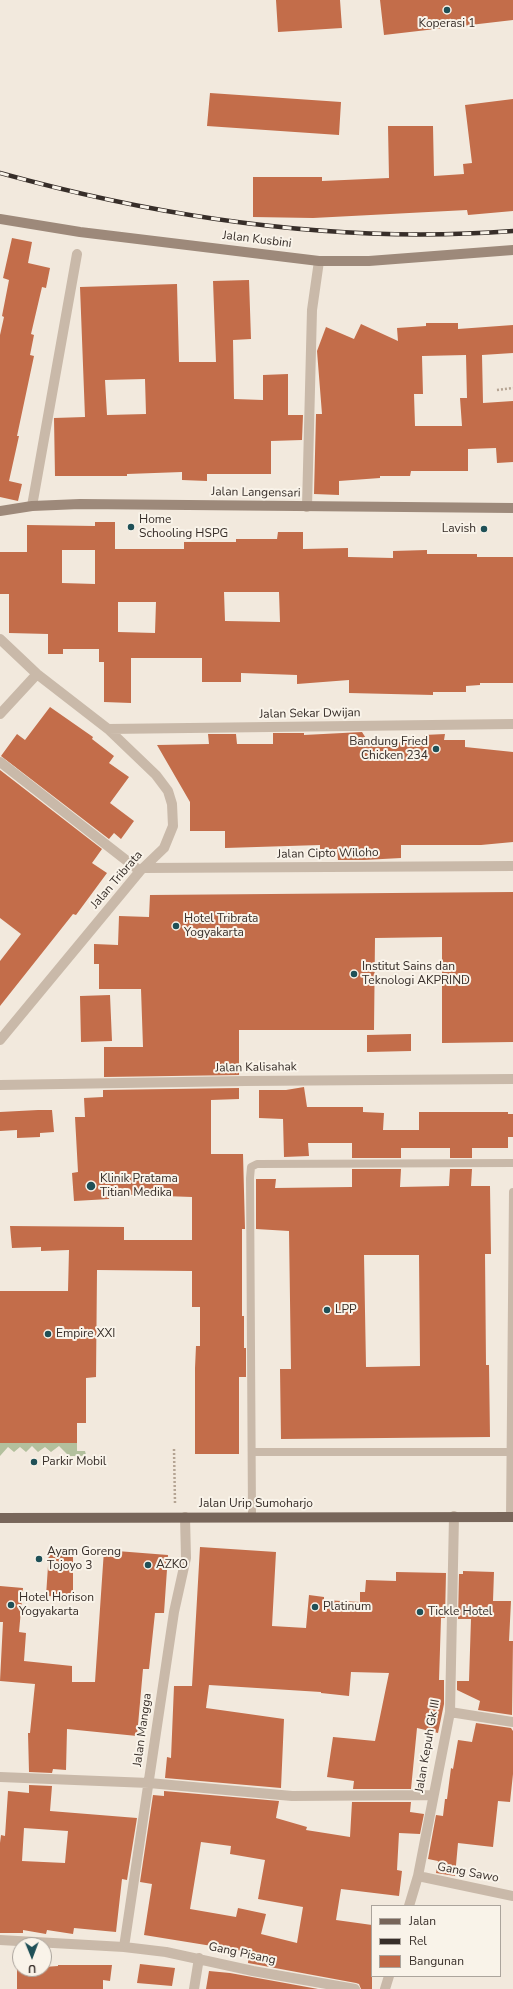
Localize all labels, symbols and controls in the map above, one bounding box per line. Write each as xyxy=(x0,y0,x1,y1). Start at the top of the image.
marker: Koperasi 1 xyxy=(442,5,452,15)
place label: Koperasi 1 xyxy=(419,17,475,31)
street label: Jalan Kusbini xyxy=(222,229,292,251)
street label: Jalan Langensari xyxy=(211,485,301,501)
place label: Home Schooling HSPG xyxy=(139,513,228,541)
marker: Home Schooling HSPG xyxy=(126,522,136,532)
place label: Lavish xyxy=(442,522,476,536)
marker: Lavish xyxy=(479,524,489,534)
street label: Jalan Sekar Dwijan xyxy=(259,706,361,722)
place label: Bandung Fried Chicken 234 xyxy=(349,735,428,763)
marker: Bandung Fried Chicken 234 xyxy=(431,744,441,754)
street label: Jalan Cipto Wiloho xyxy=(277,846,379,862)
street label: Jalan Tribrata xyxy=(88,848,146,912)
place label: Hotel Tribrata Yogyakarta xyxy=(184,912,258,940)
marker: Hotel Tribrata Yogyakarta xyxy=(171,921,181,931)
place label: Institut Sains dan Teknologi AKPRIND xyxy=(362,960,470,988)
marker: Institut Sains dan Teknologi AKPRIND xyxy=(349,969,359,979)
street label: Jalan Kalisahak xyxy=(215,1060,297,1076)
place label: Klinik Pratama Titian Medika xyxy=(100,1172,178,1200)
marker: Klinik Pratama Titian Medika xyxy=(85,1180,97,1192)
place label: LPP xyxy=(335,1303,357,1317)
marker: LPP xyxy=(322,1305,332,1315)
place label: Empire XXI xyxy=(56,1327,115,1341)
marker: Empire XXI xyxy=(43,1329,53,1339)
place label: Parkir Mobil xyxy=(42,1455,106,1469)
marker: Parkir Mobil xyxy=(29,1457,39,1467)
street label: Jalan Urip Sumoharjo xyxy=(199,1497,313,1511)
place label: Ayam Goreng Tojoyo 3 xyxy=(47,1545,121,1573)
marker: Ayam Goreng Tojoyo 3 xyxy=(34,1554,44,1564)
place label: AZKO xyxy=(156,1558,188,1572)
marker: AZKO xyxy=(143,1560,153,1570)
place label: Hotel Horison Yogyakarta xyxy=(19,1591,94,1619)
marker: Hotel Horison Yogyakarta xyxy=(6,1600,16,1610)
place label: Platinum xyxy=(323,1600,371,1614)
marker: Platinum xyxy=(310,1602,320,1612)
place label: Tickle Hotel xyxy=(428,1605,492,1619)
marker: Tickle Hotel xyxy=(415,1607,425,1617)
street label: Jalan Mangga xyxy=(131,1692,155,1768)
street label: Jalan Kepuh Gk III xyxy=(413,1698,443,1794)
street label: Gang Sawo xyxy=(436,1860,500,1886)
legend xyxy=(371,1905,501,1977)
text: Jalan xyxy=(409,1913,436,1929)
text: Rel xyxy=(409,1933,427,1949)
north arrow xyxy=(12,1937,52,1977)
street label: Gang Pisang xyxy=(207,1940,277,1968)
text: Bangunan xyxy=(409,1953,464,1969)
text: U xyxy=(28,1961,36,1976)

